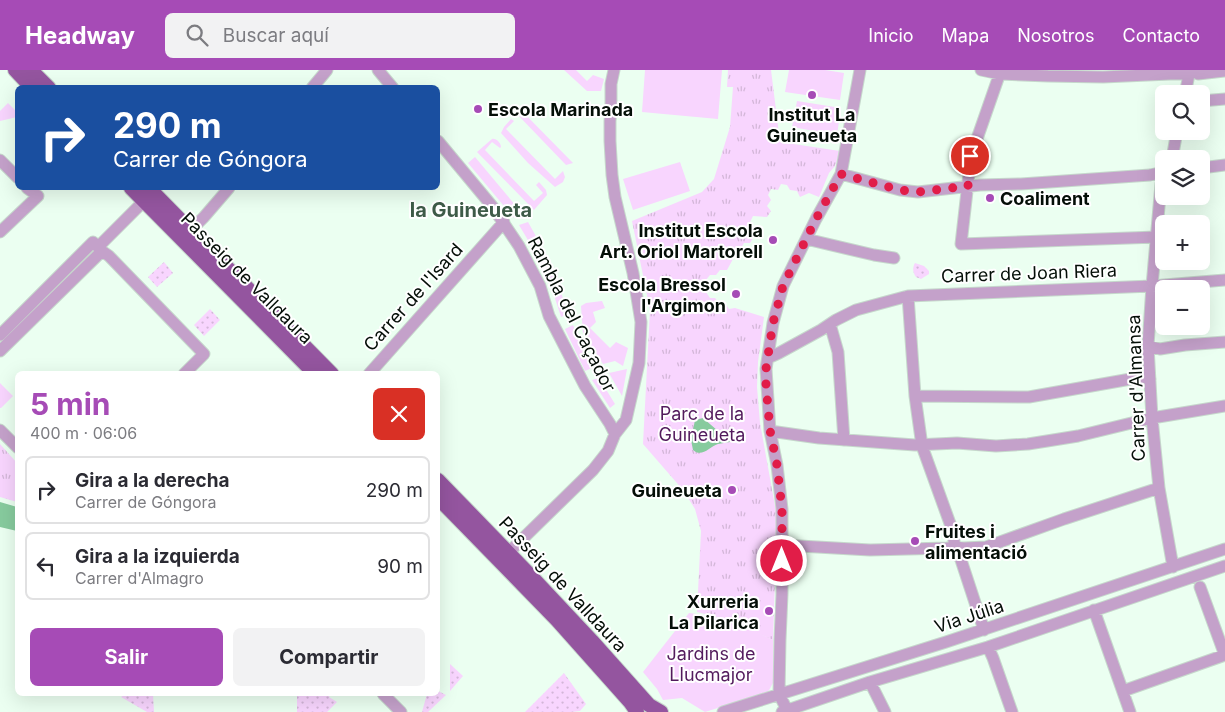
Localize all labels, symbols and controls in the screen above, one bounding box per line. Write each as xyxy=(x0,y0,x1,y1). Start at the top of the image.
search box xyxy=(165,13,515,58)
text: Headway xyxy=(25,21,135,50)
icon: search xyxy=(183,21,211,49)
text: Buscar aquí xyxy=(223,24,329,47)
text: Inicio xyxy=(868,25,914,46)
text: Mapa xyxy=(942,25,989,46)
text: Nosotros xyxy=(1017,25,1095,46)
text: Contacto xyxy=(1123,25,1200,46)
map controls xyxy=(1155,85,1210,335)
button: search xyxy=(1155,85,1210,140)
marker: Institut La Guineueta xyxy=(806,89,818,101)
place label: Escola Marinada xyxy=(488,99,633,120)
marker: Escola Marinada xyxy=(472,103,484,115)
text: 290 m xyxy=(113,104,222,146)
place label: Institut La Guineueta xyxy=(767,104,857,146)
icon: right xyxy=(30,105,95,170)
pin xyxy=(949,135,991,177)
icon: arrive xyxy=(956,142,984,170)
text: Carrer de Góngora xyxy=(113,146,308,172)
button: layers xyxy=(1155,150,1210,205)
place label: Coaliment xyxy=(1000,188,1090,209)
marker: Coaliment xyxy=(984,192,996,204)
district label: la Guineueta xyxy=(410,198,532,222)
street label: Passeig de Valldaura xyxy=(177,208,317,348)
button: + xyxy=(1155,215,1210,270)
place label: Institut Escola Art. Oriol Martorell xyxy=(599,220,763,262)
street label: Rambla del Caçador xyxy=(524,233,620,395)
marker: Institut Escola Art. Oriol Martorell xyxy=(767,234,779,246)
street label: Carrer de l'Isard xyxy=(359,239,467,355)
street label: Carrer de Joan Riera xyxy=(941,259,1117,287)
place label: Escola Bressol l'Argimon xyxy=(598,274,726,316)
button: − xyxy=(1155,280,1210,335)
marker: Escola Bressol l'Argimon xyxy=(730,288,742,300)
street label: Carrer d'Almansa xyxy=(1123,314,1149,462)
text: 5 min xyxy=(30,386,110,422)
button: close xyxy=(373,388,425,440)
park label: Parc de la Guineueta xyxy=(659,403,745,445)
text: 400 m · 06:06 xyxy=(30,423,137,443)
text: Gira a la derecha xyxy=(75,469,230,492)
icon: right xyxy=(32,476,60,504)
text: 290 m xyxy=(366,479,423,502)
place label: Guineueta xyxy=(631,480,722,501)
marker: Guineueta xyxy=(726,484,738,496)
text: Carrer de Góngora xyxy=(75,492,217,512)
street label: Passeig de Valldaura xyxy=(495,512,631,656)
place label: Fruites i alimentació xyxy=(925,521,1027,563)
position arrow xyxy=(755,534,807,586)
marker: Fruites i alimentació xyxy=(909,535,921,547)
text: Gira a la izquierda xyxy=(75,545,240,568)
icon: left xyxy=(32,552,60,580)
text: 90 m xyxy=(377,555,423,578)
text: Carrer d'Almagro xyxy=(75,568,204,588)
place label: Xurreria La Pilarica xyxy=(669,591,759,633)
street label: Via Júlia xyxy=(932,595,1006,637)
marker: Xurreria La Pilarica xyxy=(763,605,775,617)
button: Salir xyxy=(30,628,223,686)
button: Compartir xyxy=(233,628,425,686)
park label: Jardins de Llucmajor xyxy=(667,643,755,685)

